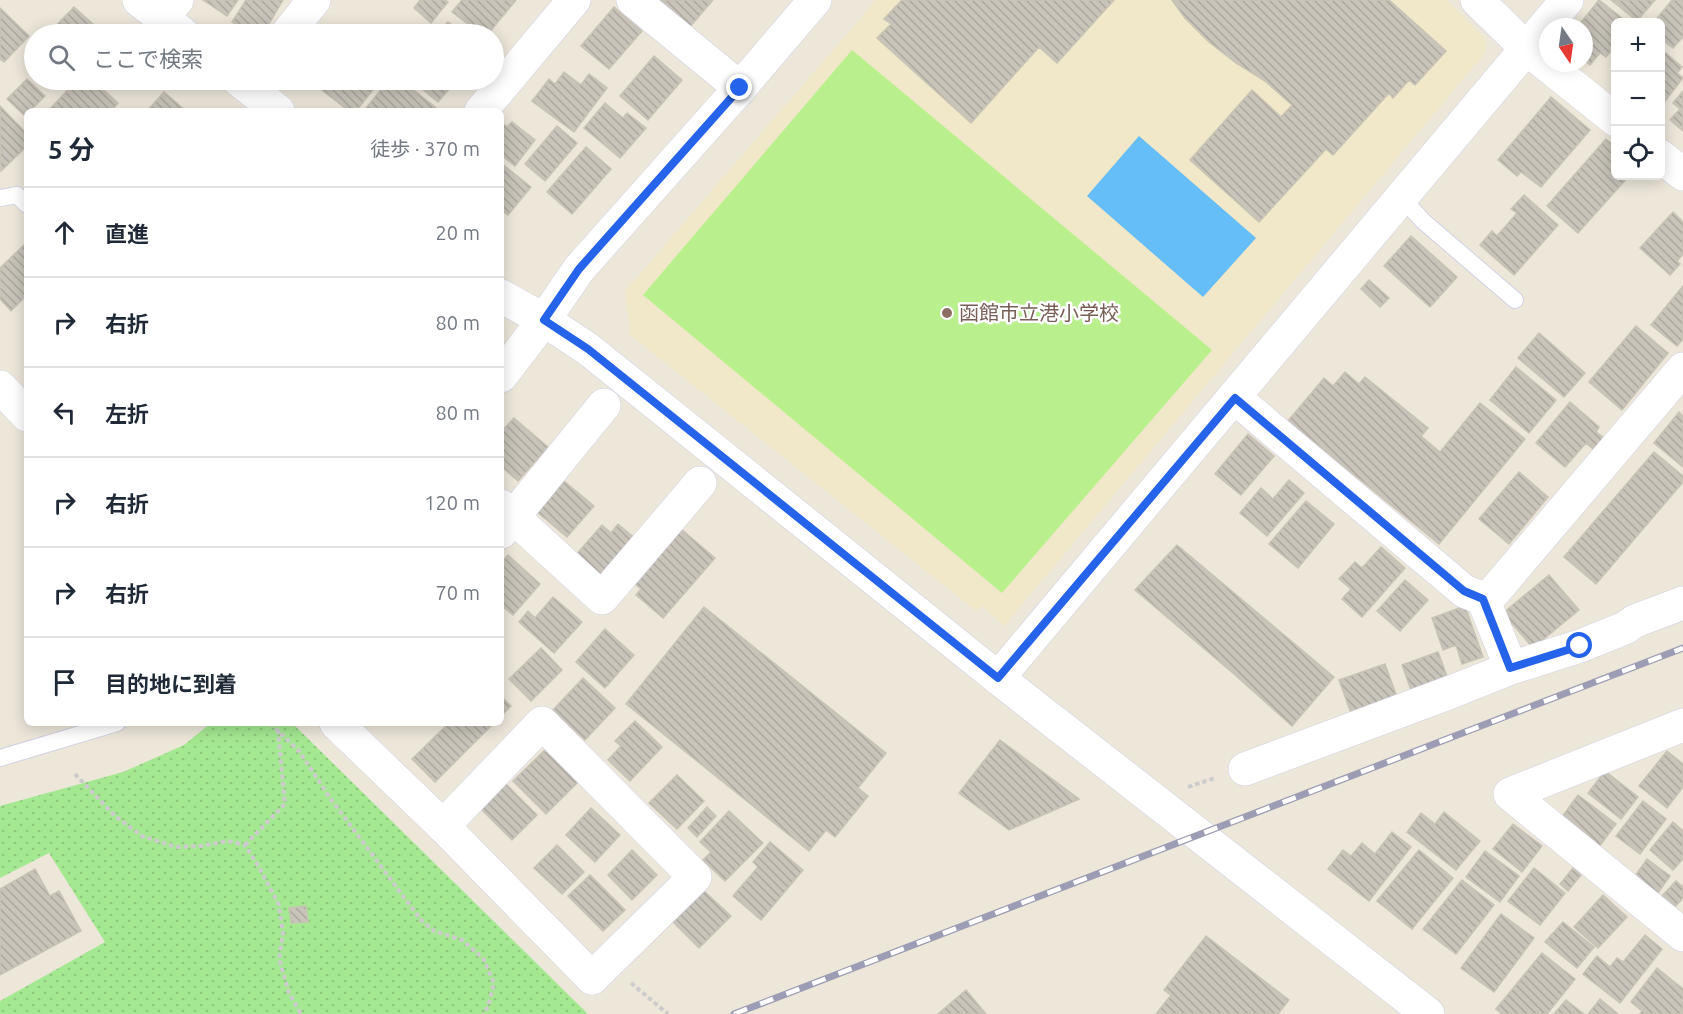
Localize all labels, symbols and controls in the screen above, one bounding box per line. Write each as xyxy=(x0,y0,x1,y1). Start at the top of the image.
north arrow xyxy=(1539,18,1593,72)
map controls xyxy=(1611,18,1665,180)
button: + xyxy=(1611,18,1665,72)
search box xyxy=(24,24,504,90)
icon: search xyxy=(45,41,78,74)
text: ここで検索 xyxy=(93,46,203,71)
button: − xyxy=(1611,72,1665,126)
route end xyxy=(726,74,752,100)
button: locate xyxy=(1611,126,1665,180)
text: 5 分 xyxy=(48,135,95,164)
text: 徒歩 · 370 m xyxy=(370,137,480,160)
icon: ahead xyxy=(48,216,81,249)
text: 直進 xyxy=(105,221,149,246)
text: 20 m xyxy=(436,221,480,244)
place label: 函館市立港小学校 xyxy=(959,301,1119,324)
icon: right xyxy=(48,306,81,339)
marker: 函館市立港小学校 xyxy=(940,306,954,320)
text: 右折 xyxy=(105,311,149,336)
text: 80 m xyxy=(436,311,480,334)
icon: left xyxy=(48,396,81,429)
text: 左折 xyxy=(105,401,149,426)
text: 80 m xyxy=(436,401,480,424)
icon: right xyxy=(48,486,81,519)
text: 右折 xyxy=(105,491,149,516)
text: 120 m xyxy=(424,491,480,514)
icon: right xyxy=(48,576,81,609)
text: 右折 xyxy=(105,581,149,606)
text: 70 m xyxy=(436,581,480,604)
route start xyxy=(1566,632,1592,658)
icon: arrive xyxy=(48,666,81,699)
text: 目的地に到着 xyxy=(105,671,237,696)

